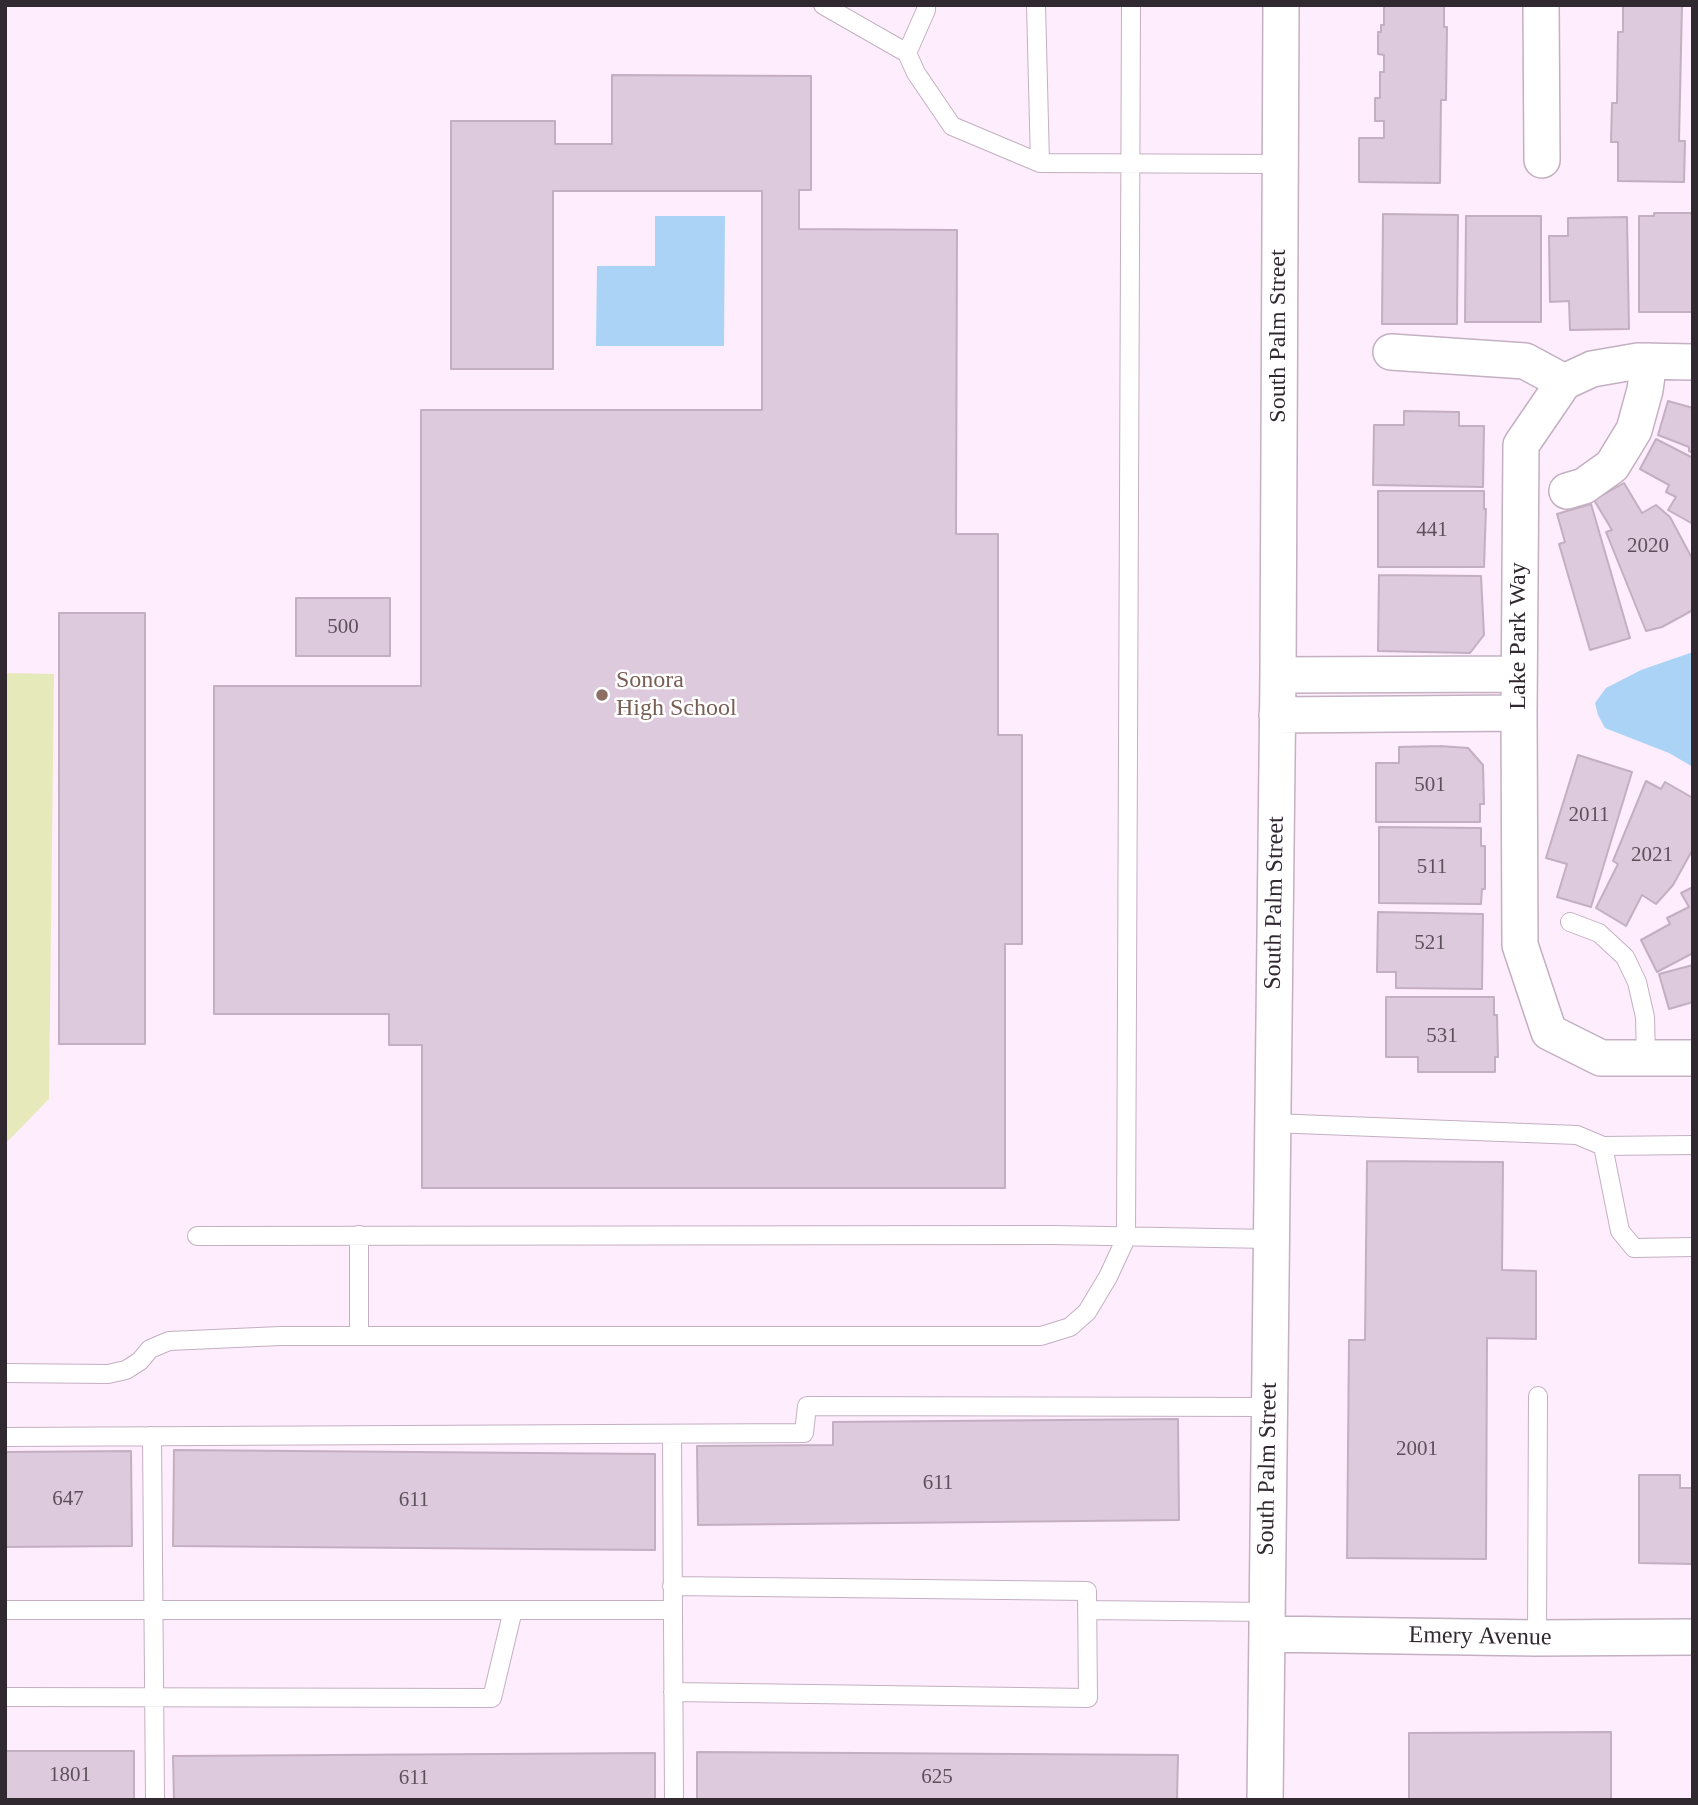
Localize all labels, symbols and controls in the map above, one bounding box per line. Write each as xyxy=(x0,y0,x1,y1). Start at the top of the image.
street label: South Palm Street xyxy=(1265,249,1293,423)
house number: 441 xyxy=(1416,517,1448,543)
house number: 2020 xyxy=(1627,533,1669,559)
street label: Lake Park Way xyxy=(1505,562,1533,710)
house number: 500 xyxy=(327,614,359,640)
place label: Sonora High School xyxy=(616,667,737,723)
marker: Sonora High School xyxy=(594,687,610,703)
house number: 501 xyxy=(1414,772,1446,798)
house number: 2011 xyxy=(1568,802,1610,828)
street label: South Palm Street xyxy=(1259,816,1291,990)
house number: 2021 xyxy=(1631,842,1673,868)
house number: 511 xyxy=(1417,854,1447,880)
house number: 521 xyxy=(1414,930,1446,956)
house number: 531 xyxy=(1426,1023,1458,1049)
street label: South Palm Street xyxy=(1252,1382,1284,1556)
house number: 2001 xyxy=(1396,1436,1438,1462)
house number: 611 xyxy=(923,1470,953,1496)
house number: 647 xyxy=(52,1486,84,1512)
house number: 611 xyxy=(399,1487,429,1513)
street label: Emery Avenue xyxy=(1408,1621,1552,1653)
house number: 1801 xyxy=(49,1762,91,1788)
house number: 625 xyxy=(921,1764,953,1790)
house number: 611 xyxy=(399,1765,429,1791)

